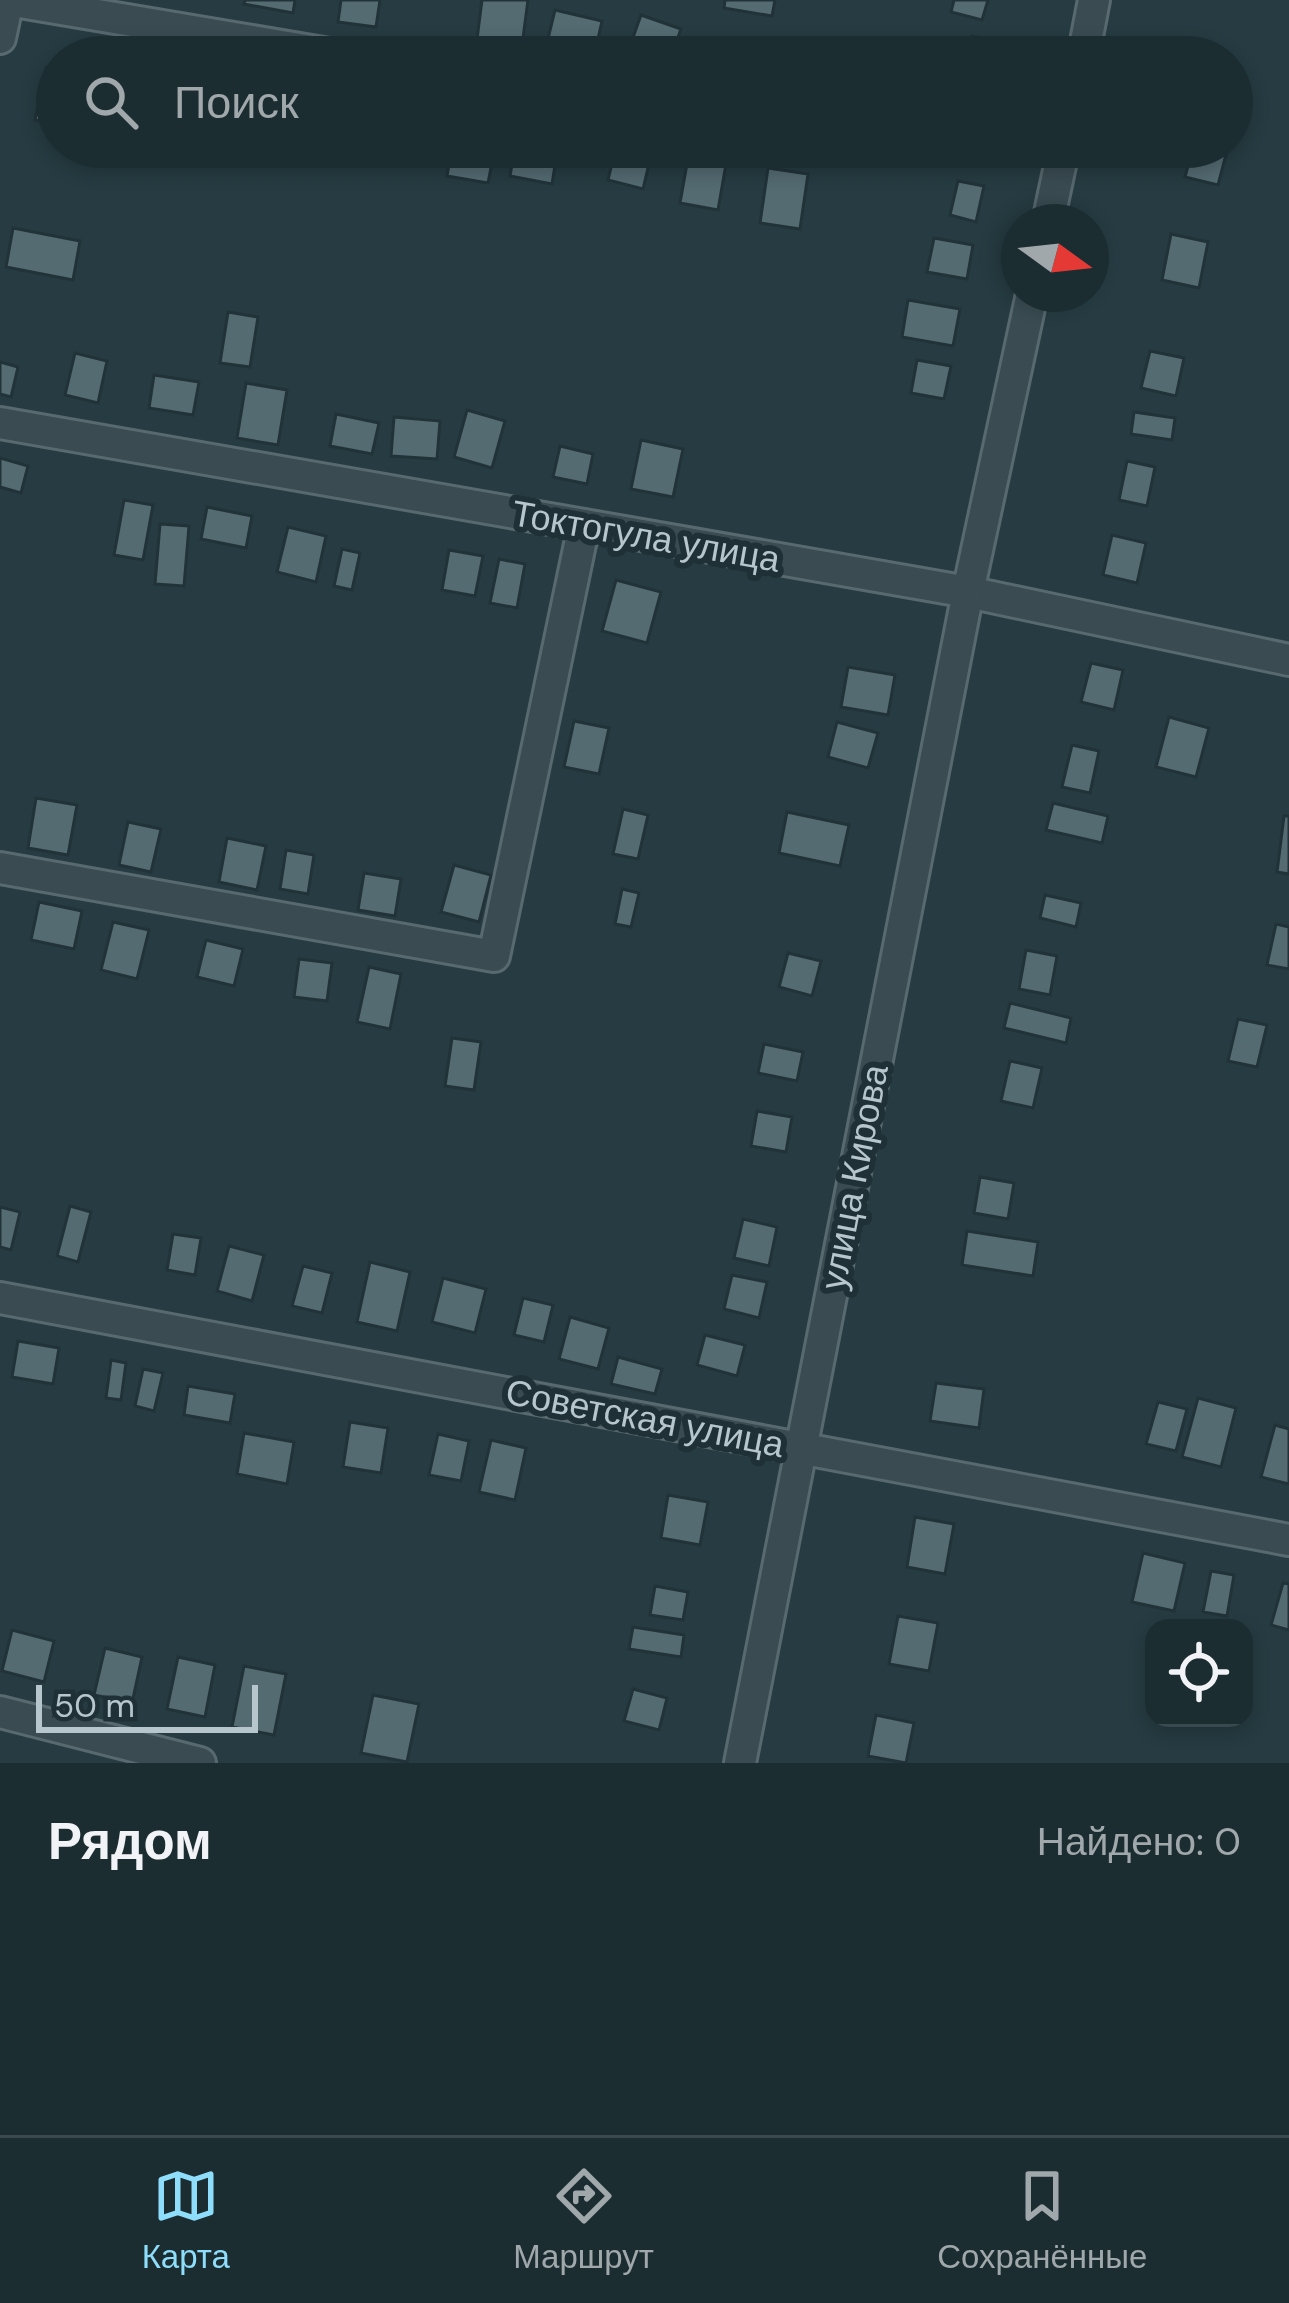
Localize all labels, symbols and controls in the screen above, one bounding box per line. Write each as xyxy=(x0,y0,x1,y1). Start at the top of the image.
search box xyxy=(36,36,1253,168)
icon: search xyxy=(78,69,144,135)
text: Поиск xyxy=(174,73,299,132)
north arrow xyxy=(1001,204,1109,312)
street label: Токтогула улица xyxy=(508,489,785,583)
street label: улица Кирова xyxy=(809,1059,899,1294)
street label: Советская улица xyxy=(502,1368,789,1468)
map controls xyxy=(1145,1619,1253,1727)
button: locate xyxy=(1145,1619,1253,1727)
scale bar xyxy=(36,1679,258,1732)
text: 50 m xyxy=(54,1684,135,1727)
text: Рядом xyxy=(48,1808,212,1875)
text: Найдено: 0 xyxy=(1037,1816,1241,1867)
tab: Карта xyxy=(142,2163,230,2278)
tab: Маршрут xyxy=(513,2163,654,2278)
tab: Сохранённые xyxy=(937,2163,1147,2278)

